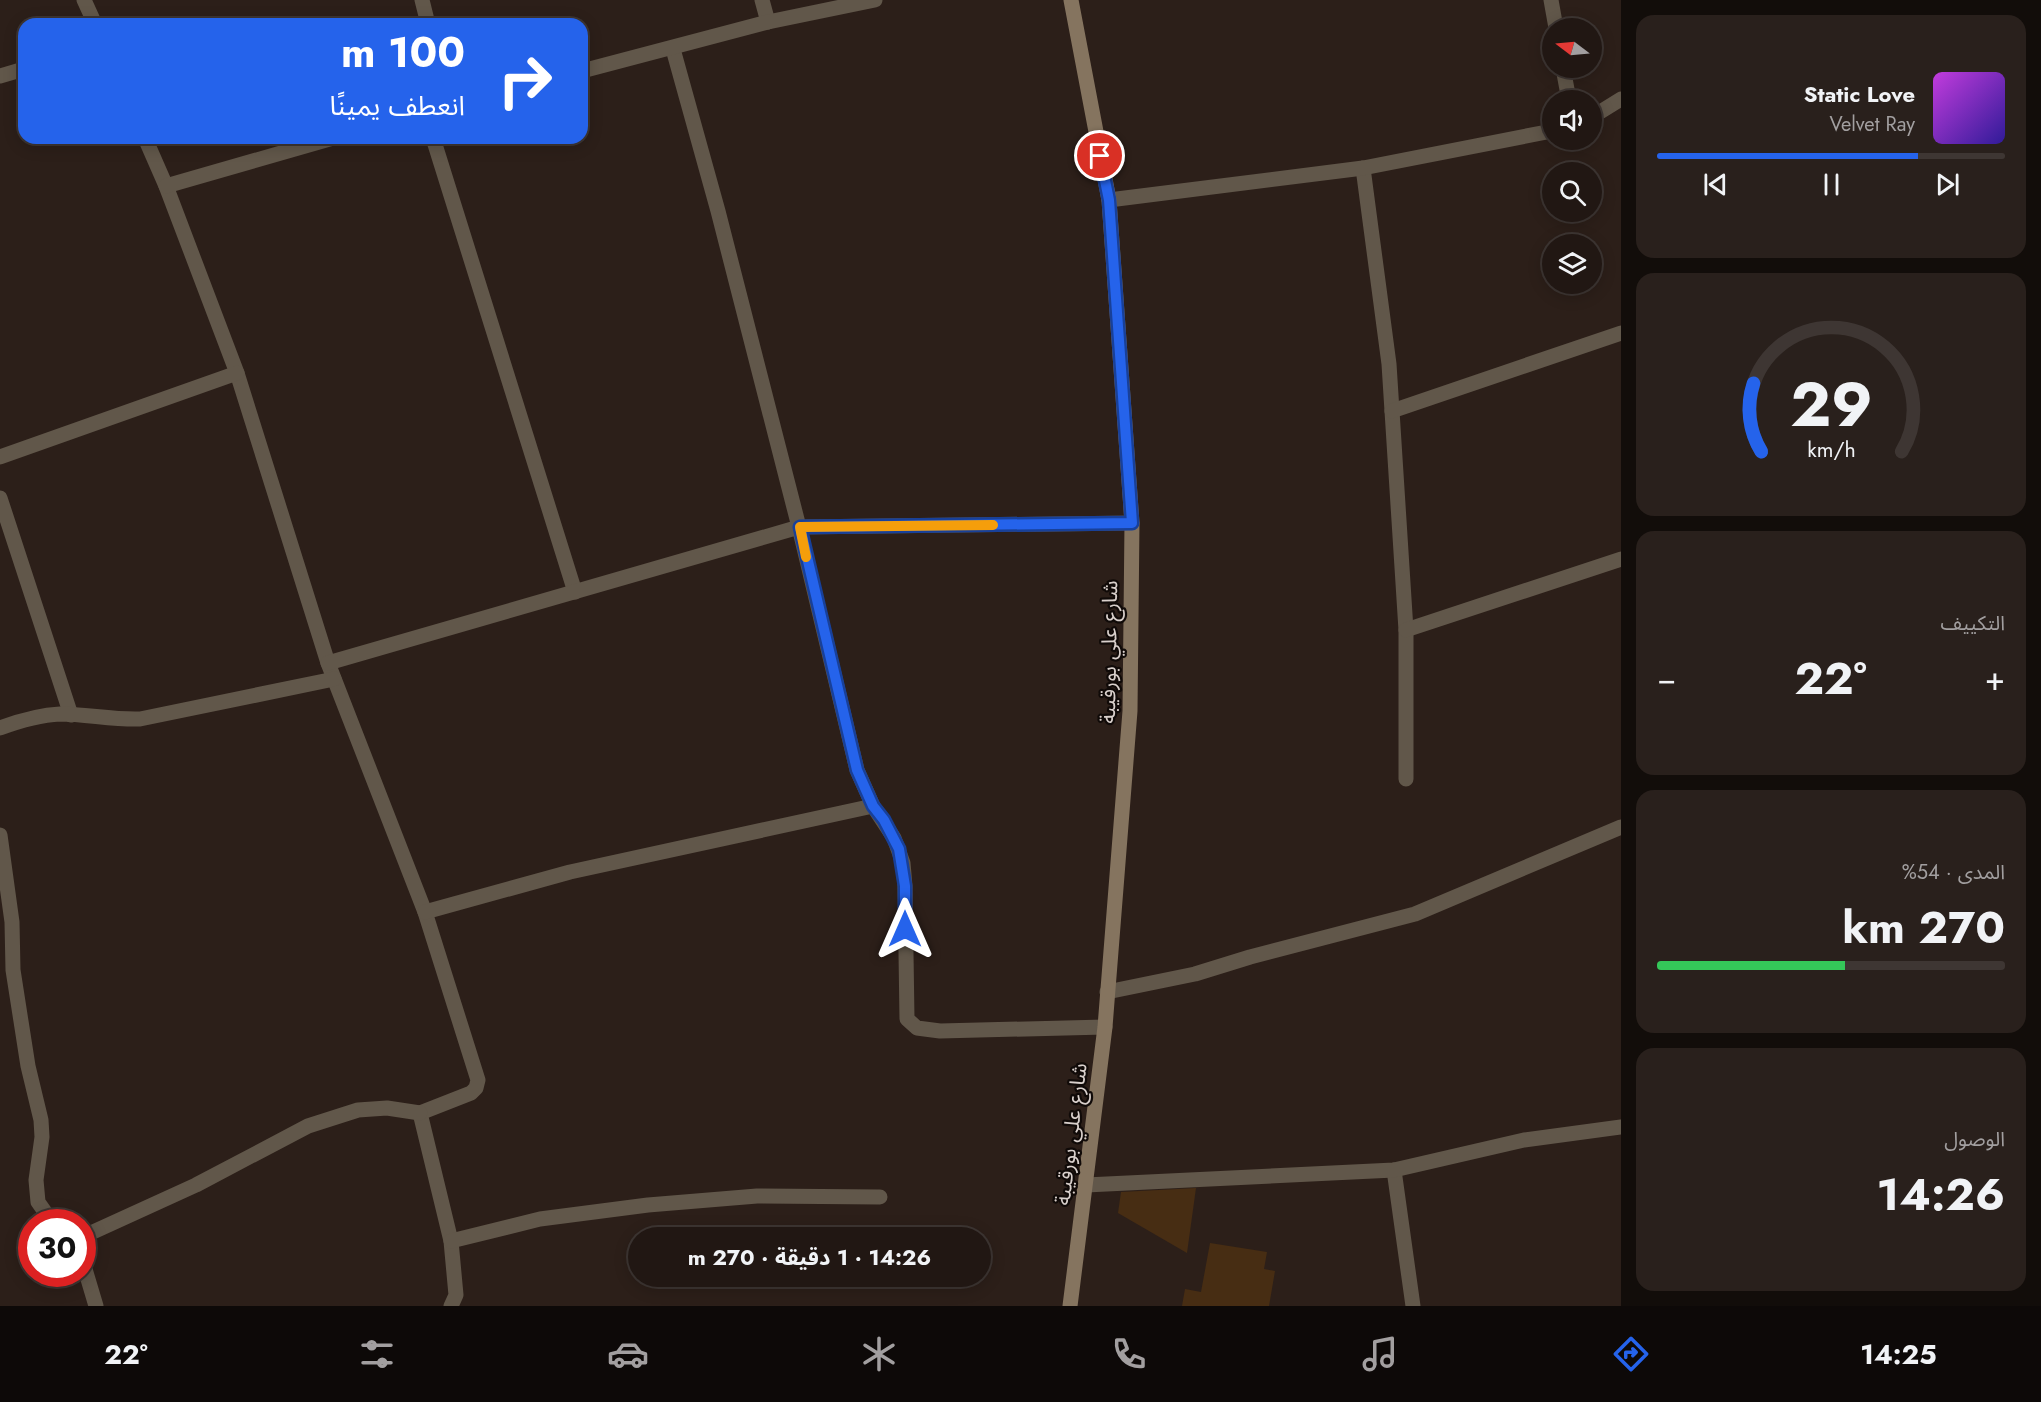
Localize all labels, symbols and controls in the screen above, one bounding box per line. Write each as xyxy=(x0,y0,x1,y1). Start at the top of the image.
north arrow xyxy=(1542,18,1602,78)
map controls xyxy=(1542,18,1602,294)
text: 100 m xyxy=(341,22,465,83)
icon: right xyxy=(486,42,564,120)
text: Static Love xyxy=(1804,78,1915,110)
text: انعطف يمينًا xyxy=(329,86,465,125)
button: sound xyxy=(1542,90,1602,150)
text: Velvet Ray xyxy=(1829,110,1915,139)
pin xyxy=(1074,130,1125,181)
icon: arrive xyxy=(1083,139,1116,172)
button: search xyxy=(1542,162,1602,222)
icon: previous xyxy=(1699,168,1732,201)
icon: pause xyxy=(1815,168,1848,201)
icon: next xyxy=(1931,168,1964,201)
button: layers xyxy=(1542,234,1602,294)
text: 29 xyxy=(1790,359,1872,449)
text: km/h xyxy=(1807,434,1855,465)
street label: شارع علي بورقيبة xyxy=(1093,580,1126,724)
text: التكييف xyxy=(1941,609,2005,638)
text: 22° xyxy=(1794,646,1867,711)
text: − xyxy=(1657,655,1676,702)
text: + xyxy=(1985,655,2005,702)
text: المدى · 54% xyxy=(1902,858,2005,887)
text: 270 km xyxy=(1842,895,2005,960)
position arrow xyxy=(873,897,937,961)
street label: شارع علي بورقيبة xyxy=(1047,1061,1095,1207)
text: الوصول xyxy=(1944,1125,2005,1154)
text: 14:26 xyxy=(1877,1162,2005,1227)
speed limit sign: 30 xyxy=(18,1209,96,1287)
text: 14:26 · 1 دقيقة · 270 m xyxy=(688,1241,931,1273)
icon: filters xyxy=(356,1333,398,1375)
icon: car xyxy=(607,1333,649,1375)
icon: climate xyxy=(858,1333,900,1375)
icon: phone xyxy=(1108,1333,1150,1375)
icon: music xyxy=(1359,1333,1401,1375)
icon: directions xyxy=(1610,1333,1652,1375)
text: 22° xyxy=(104,1335,148,1374)
text: 14:25 xyxy=(1860,1335,1937,1374)

